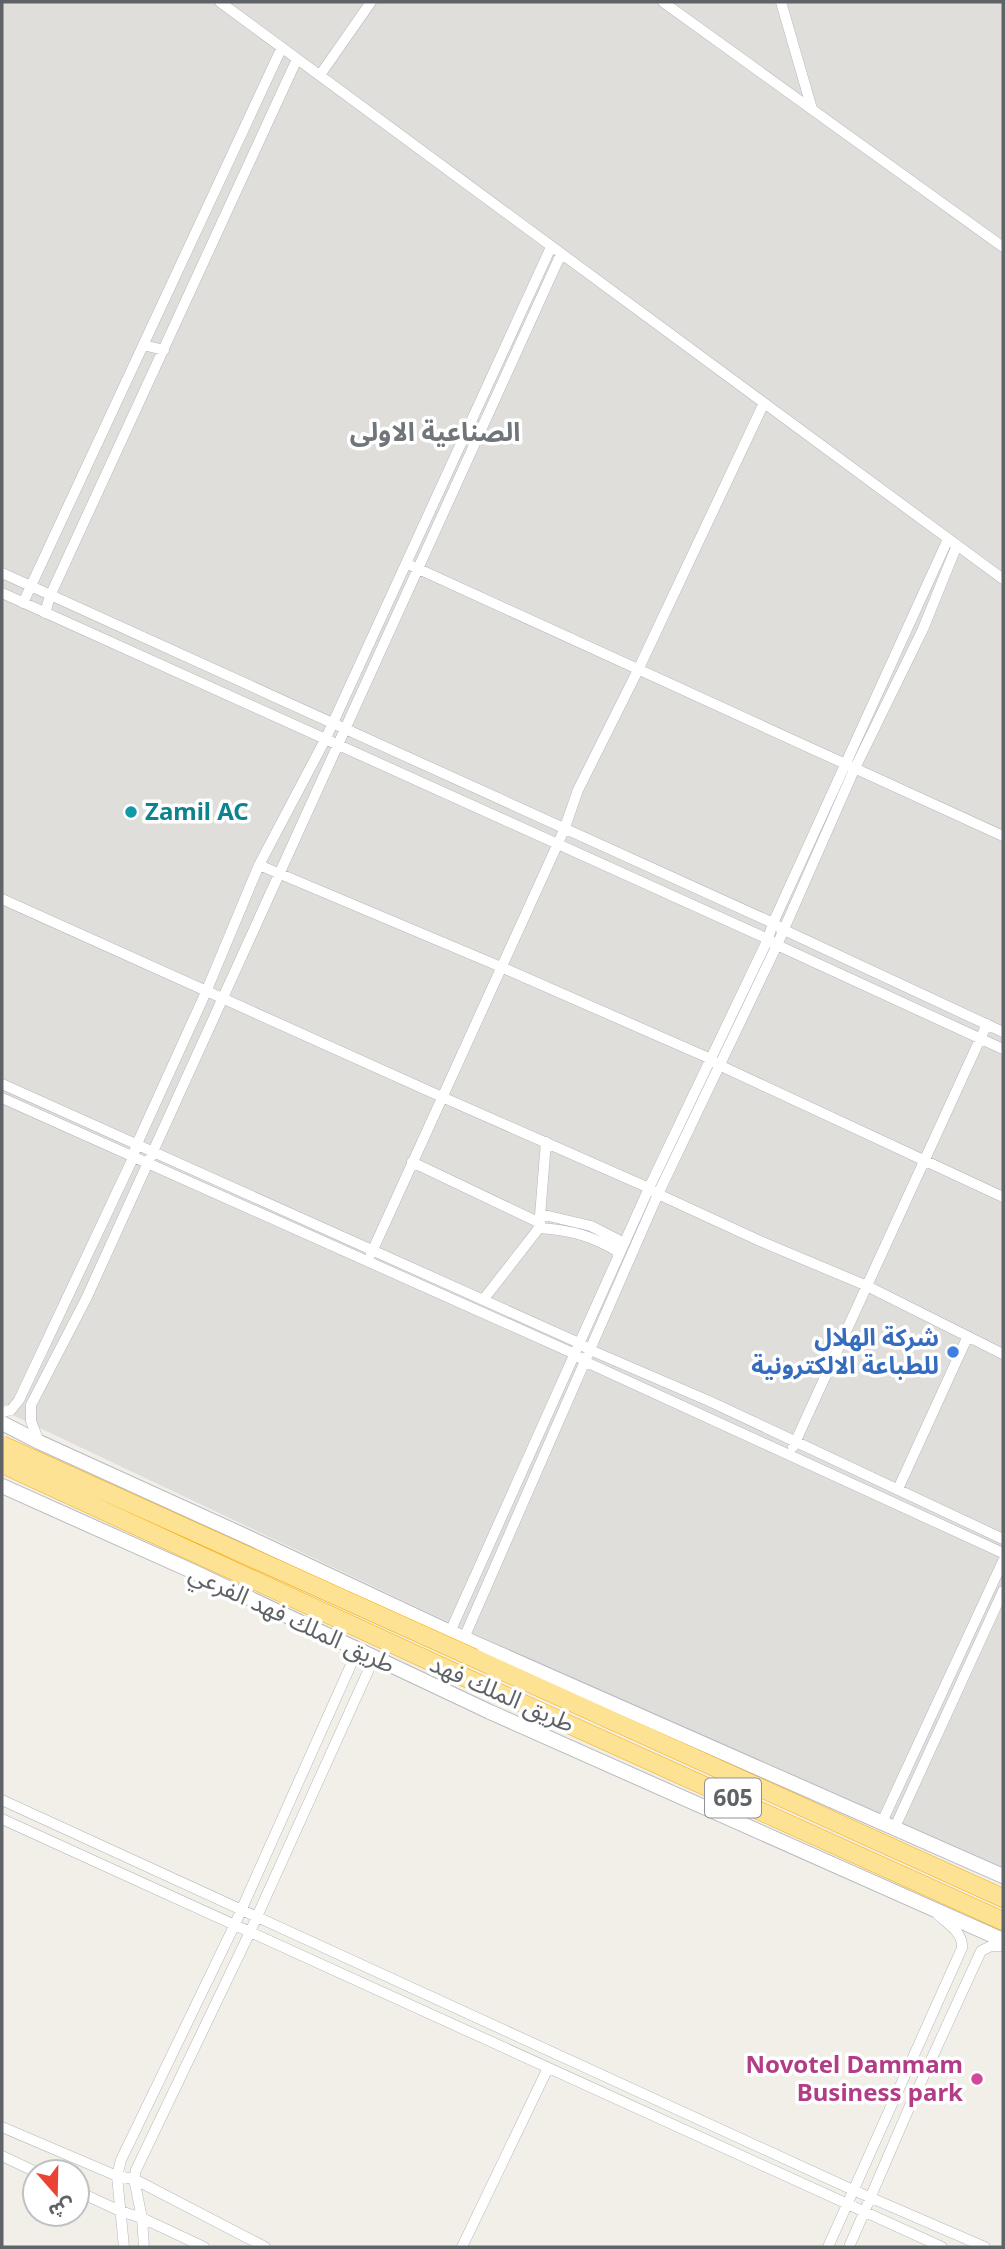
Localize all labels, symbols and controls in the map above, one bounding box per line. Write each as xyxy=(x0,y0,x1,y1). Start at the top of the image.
district label: الصناعية الاولى xyxy=(350,413,520,449)
place label: Zamil AC xyxy=(145,794,249,827)
marker: Zamil AC xyxy=(123,804,139,820)
place label: شركة الهلال للطباعة الالكترونية xyxy=(751,1320,939,1381)
marker: شركة الهلال للطباعة الالكترونية xyxy=(945,1344,961,1360)
street label: طريق الملك فهد الفرعي xyxy=(183,1555,401,1683)
street label: طريق الملك فهد xyxy=(425,1646,580,1739)
road number: 605 xyxy=(705,1778,761,1817)
place label: Novotel Dammam Business park xyxy=(746,2047,963,2108)
marker: Novotel Dammam Business park xyxy=(969,2071,985,2087)
north arrow xyxy=(21,2158,91,2228)
text: ش xyxy=(45,2192,78,2226)

